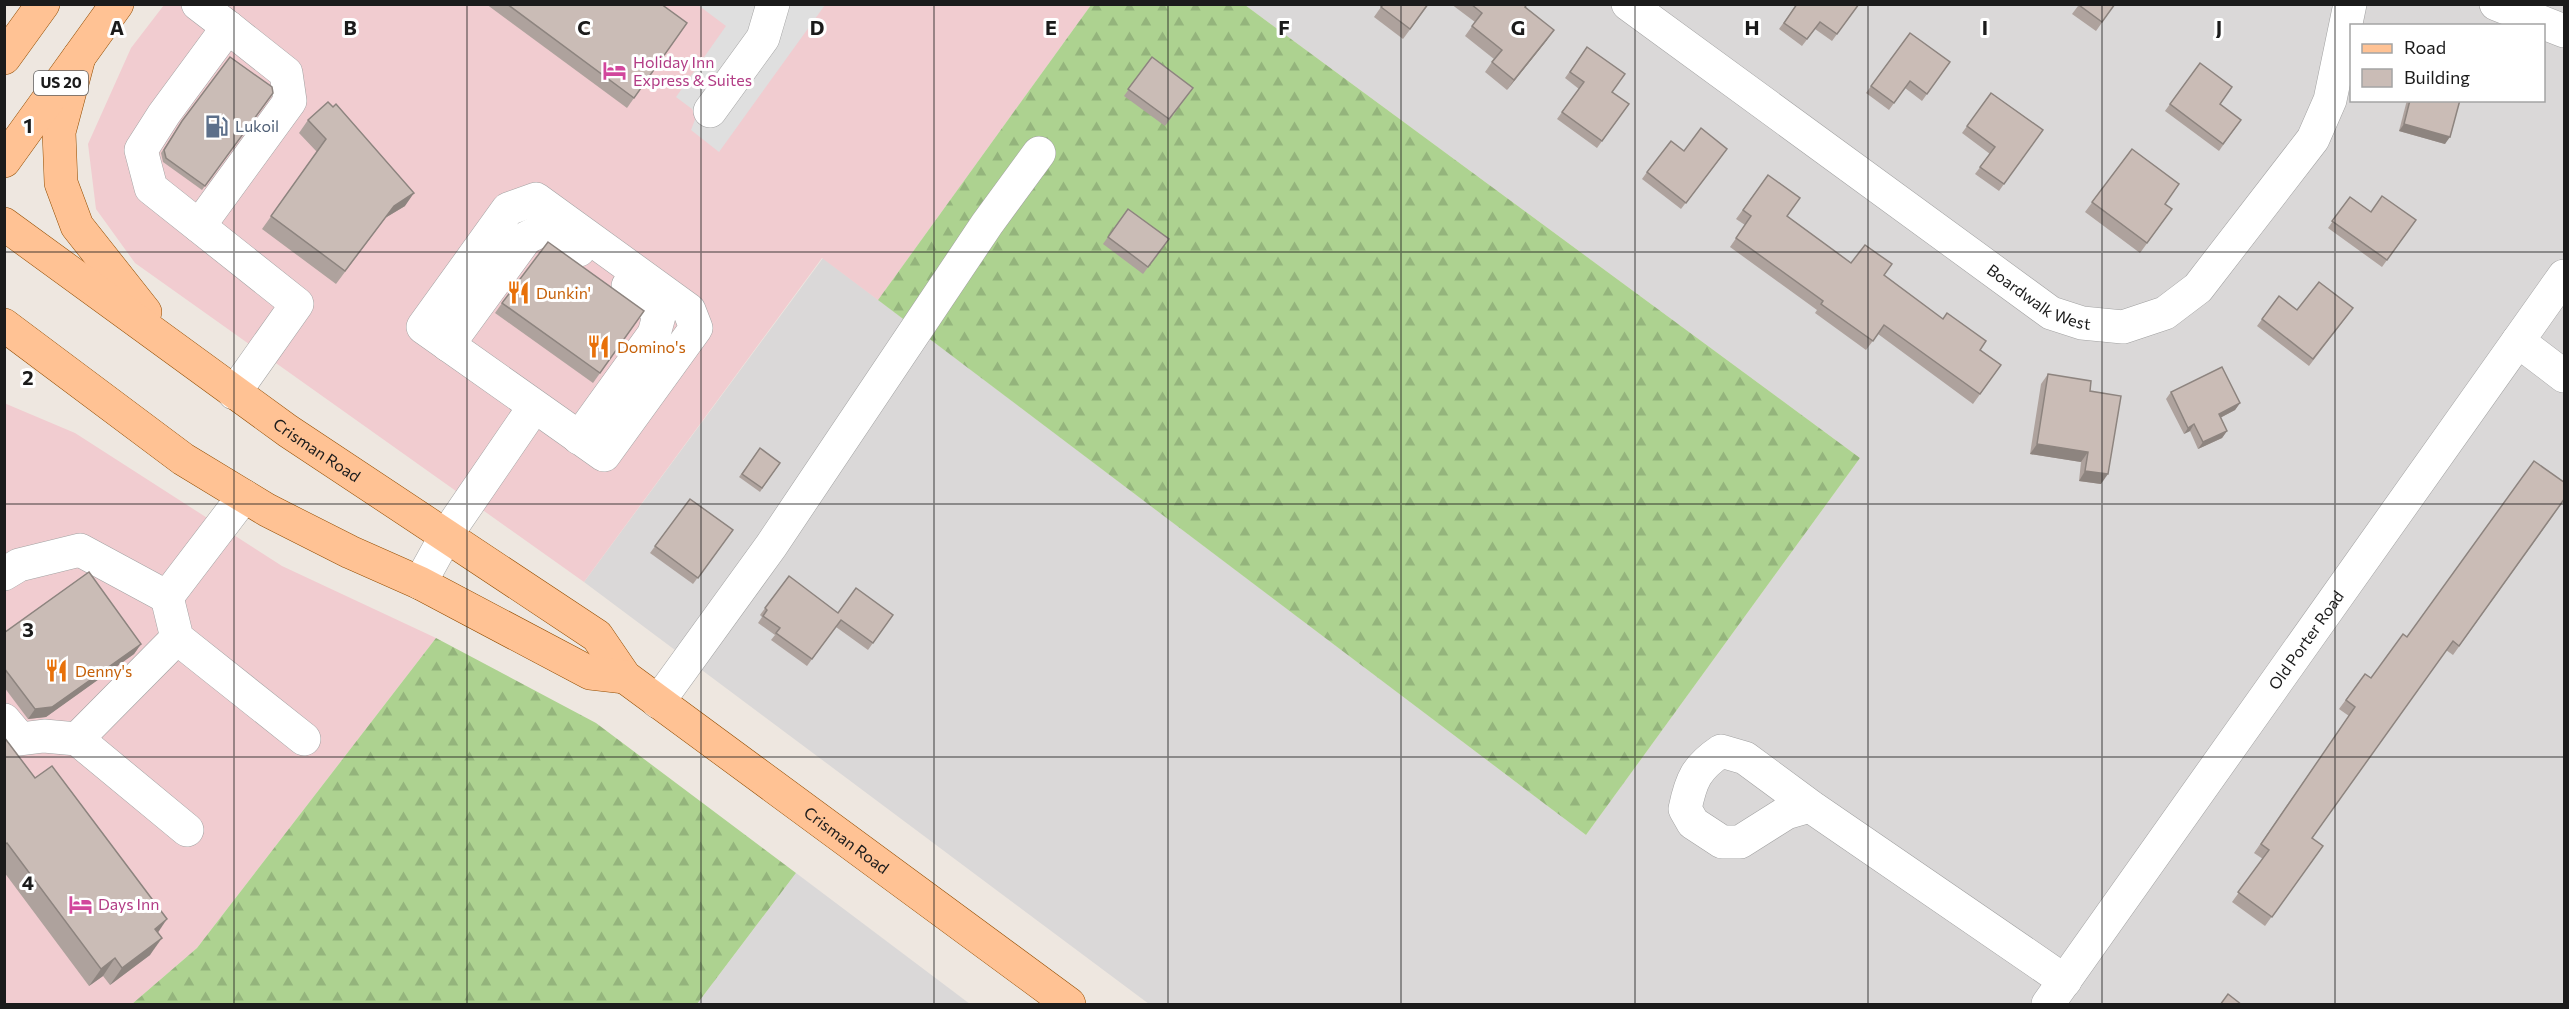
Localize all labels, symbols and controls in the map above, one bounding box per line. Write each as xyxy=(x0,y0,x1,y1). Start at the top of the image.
text: A xyxy=(110,15,124,39)
text: B xyxy=(343,15,357,39)
text: C xyxy=(577,15,591,39)
text: D xyxy=(810,15,824,39)
text: E xyxy=(1045,15,1057,39)
text: F xyxy=(1278,15,1290,39)
text: G xyxy=(1511,15,1525,39)
text: H xyxy=(1745,15,1760,39)
text: I xyxy=(1982,15,1988,39)
text: J xyxy=(2216,15,2222,39)
legend xyxy=(2350,24,2545,102)
text: Road xyxy=(2404,36,2446,58)
place label: Holiday Inn Express & Suites xyxy=(633,52,752,89)
hotel icon: Holiday Inn Express & Suites xyxy=(602,58,628,84)
text: Building xyxy=(2404,66,2470,88)
road number: US 20 xyxy=(34,71,88,95)
text: 1 xyxy=(23,113,33,137)
fuel station icon: Lukoil xyxy=(204,113,230,139)
place label: Lukoil xyxy=(235,116,279,135)
street label: Boardwalk West xyxy=(1984,260,2092,333)
restaurant icon: Dunkin' xyxy=(505,280,531,306)
place label: Dunkin' xyxy=(536,283,591,302)
restaurant icon: Domino's xyxy=(586,334,612,360)
place label: Domino's xyxy=(617,337,686,356)
text: 2 xyxy=(22,365,34,389)
street label: Crisman Road xyxy=(270,414,364,485)
street label: Old Porter Road xyxy=(2264,587,2347,693)
text: 3 xyxy=(22,617,34,641)
restaurant icon: Denny's xyxy=(44,658,70,684)
place label: Denny's xyxy=(75,661,132,680)
street label: Crisman Road xyxy=(801,802,893,877)
text: 4 xyxy=(22,870,34,894)
hotel icon: Days Inn xyxy=(67,891,93,917)
place label: Days Inn xyxy=(98,894,159,913)

